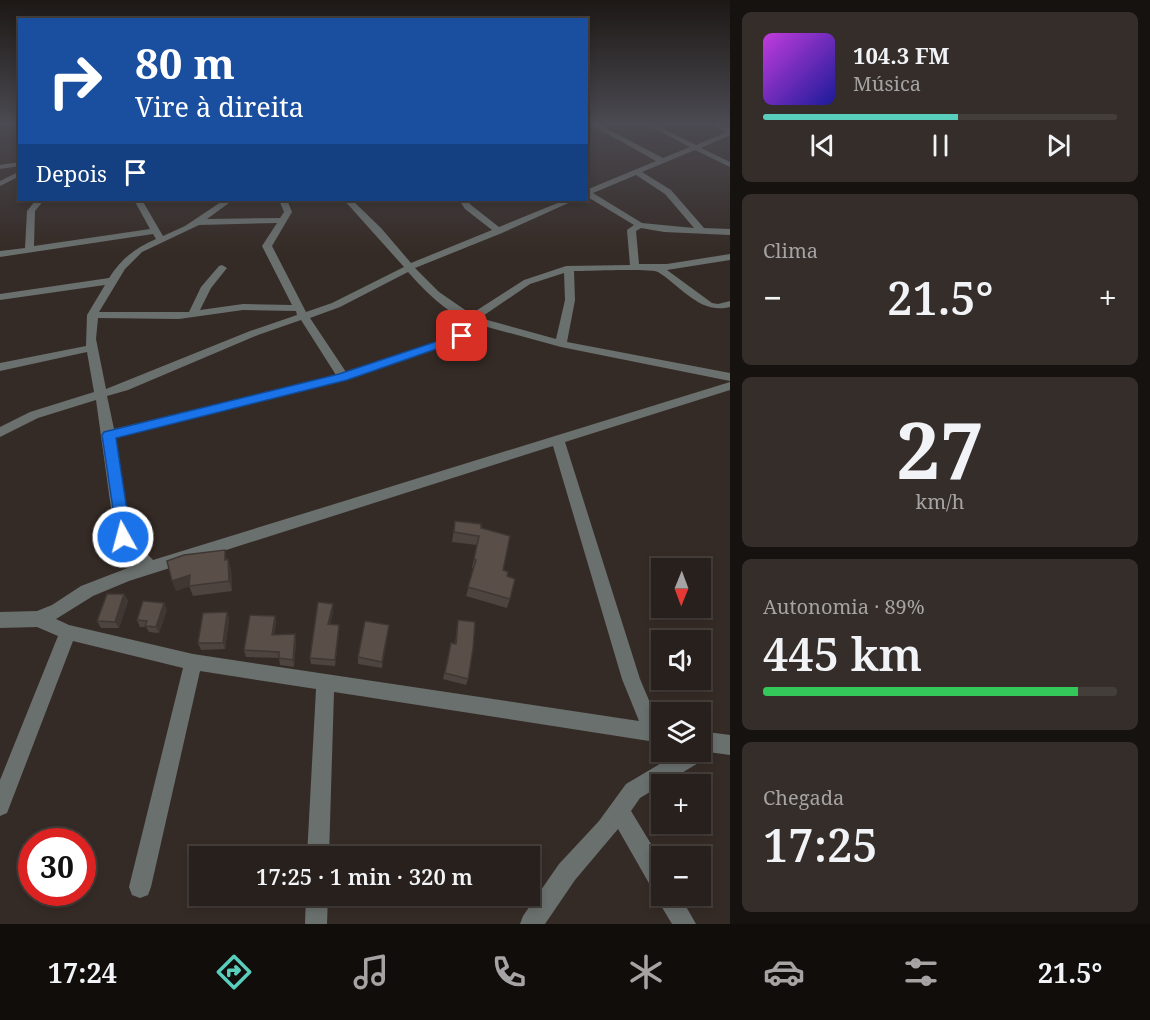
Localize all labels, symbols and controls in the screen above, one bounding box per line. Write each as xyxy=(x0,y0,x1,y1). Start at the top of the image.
text: 80 m xyxy=(135,34,235,91)
text: 104.3 FM xyxy=(853,40,950,70)
icon: right xyxy=(36,42,114,120)
text: Música xyxy=(853,70,921,97)
text: Vire à direita xyxy=(135,88,304,125)
icon: previous xyxy=(806,129,839,162)
icon: pause xyxy=(924,129,957,162)
icon: next xyxy=(1042,129,1075,162)
icon: arrive xyxy=(119,156,152,189)
text: Depois xyxy=(36,158,107,188)
text: Clima xyxy=(763,237,818,264)
text: 21.5° xyxy=(887,267,994,328)
text: − xyxy=(763,275,782,320)
text: + xyxy=(1099,275,1117,320)
pin xyxy=(436,310,487,361)
icon: arrive xyxy=(445,319,478,352)
text: 27 xyxy=(896,396,984,502)
text: km/h xyxy=(915,488,965,515)
position arrow xyxy=(91,505,155,569)
north arrow xyxy=(651,558,711,618)
map controls xyxy=(651,558,711,906)
text: Autonomia · 89% xyxy=(763,593,925,620)
text: 445 km xyxy=(763,623,922,684)
button: sound xyxy=(651,630,711,690)
button: layers xyxy=(651,702,711,762)
button: + xyxy=(651,774,711,834)
text: Chegada xyxy=(763,784,844,811)
text: 17:25 xyxy=(763,814,878,875)
speed limit sign: 30 xyxy=(18,828,96,906)
button: − xyxy=(651,846,711,906)
text: 17:25 · 1 min · 320 m xyxy=(256,861,473,891)
icon: directions xyxy=(213,951,255,993)
icon: music xyxy=(350,951,392,993)
icon: phone xyxy=(488,951,530,993)
icon: climate xyxy=(625,951,667,993)
icon: car xyxy=(763,951,805,993)
icon: filters xyxy=(900,951,942,993)
text: 17:24 xyxy=(48,954,117,991)
text: 21.5° xyxy=(1038,954,1102,991)

